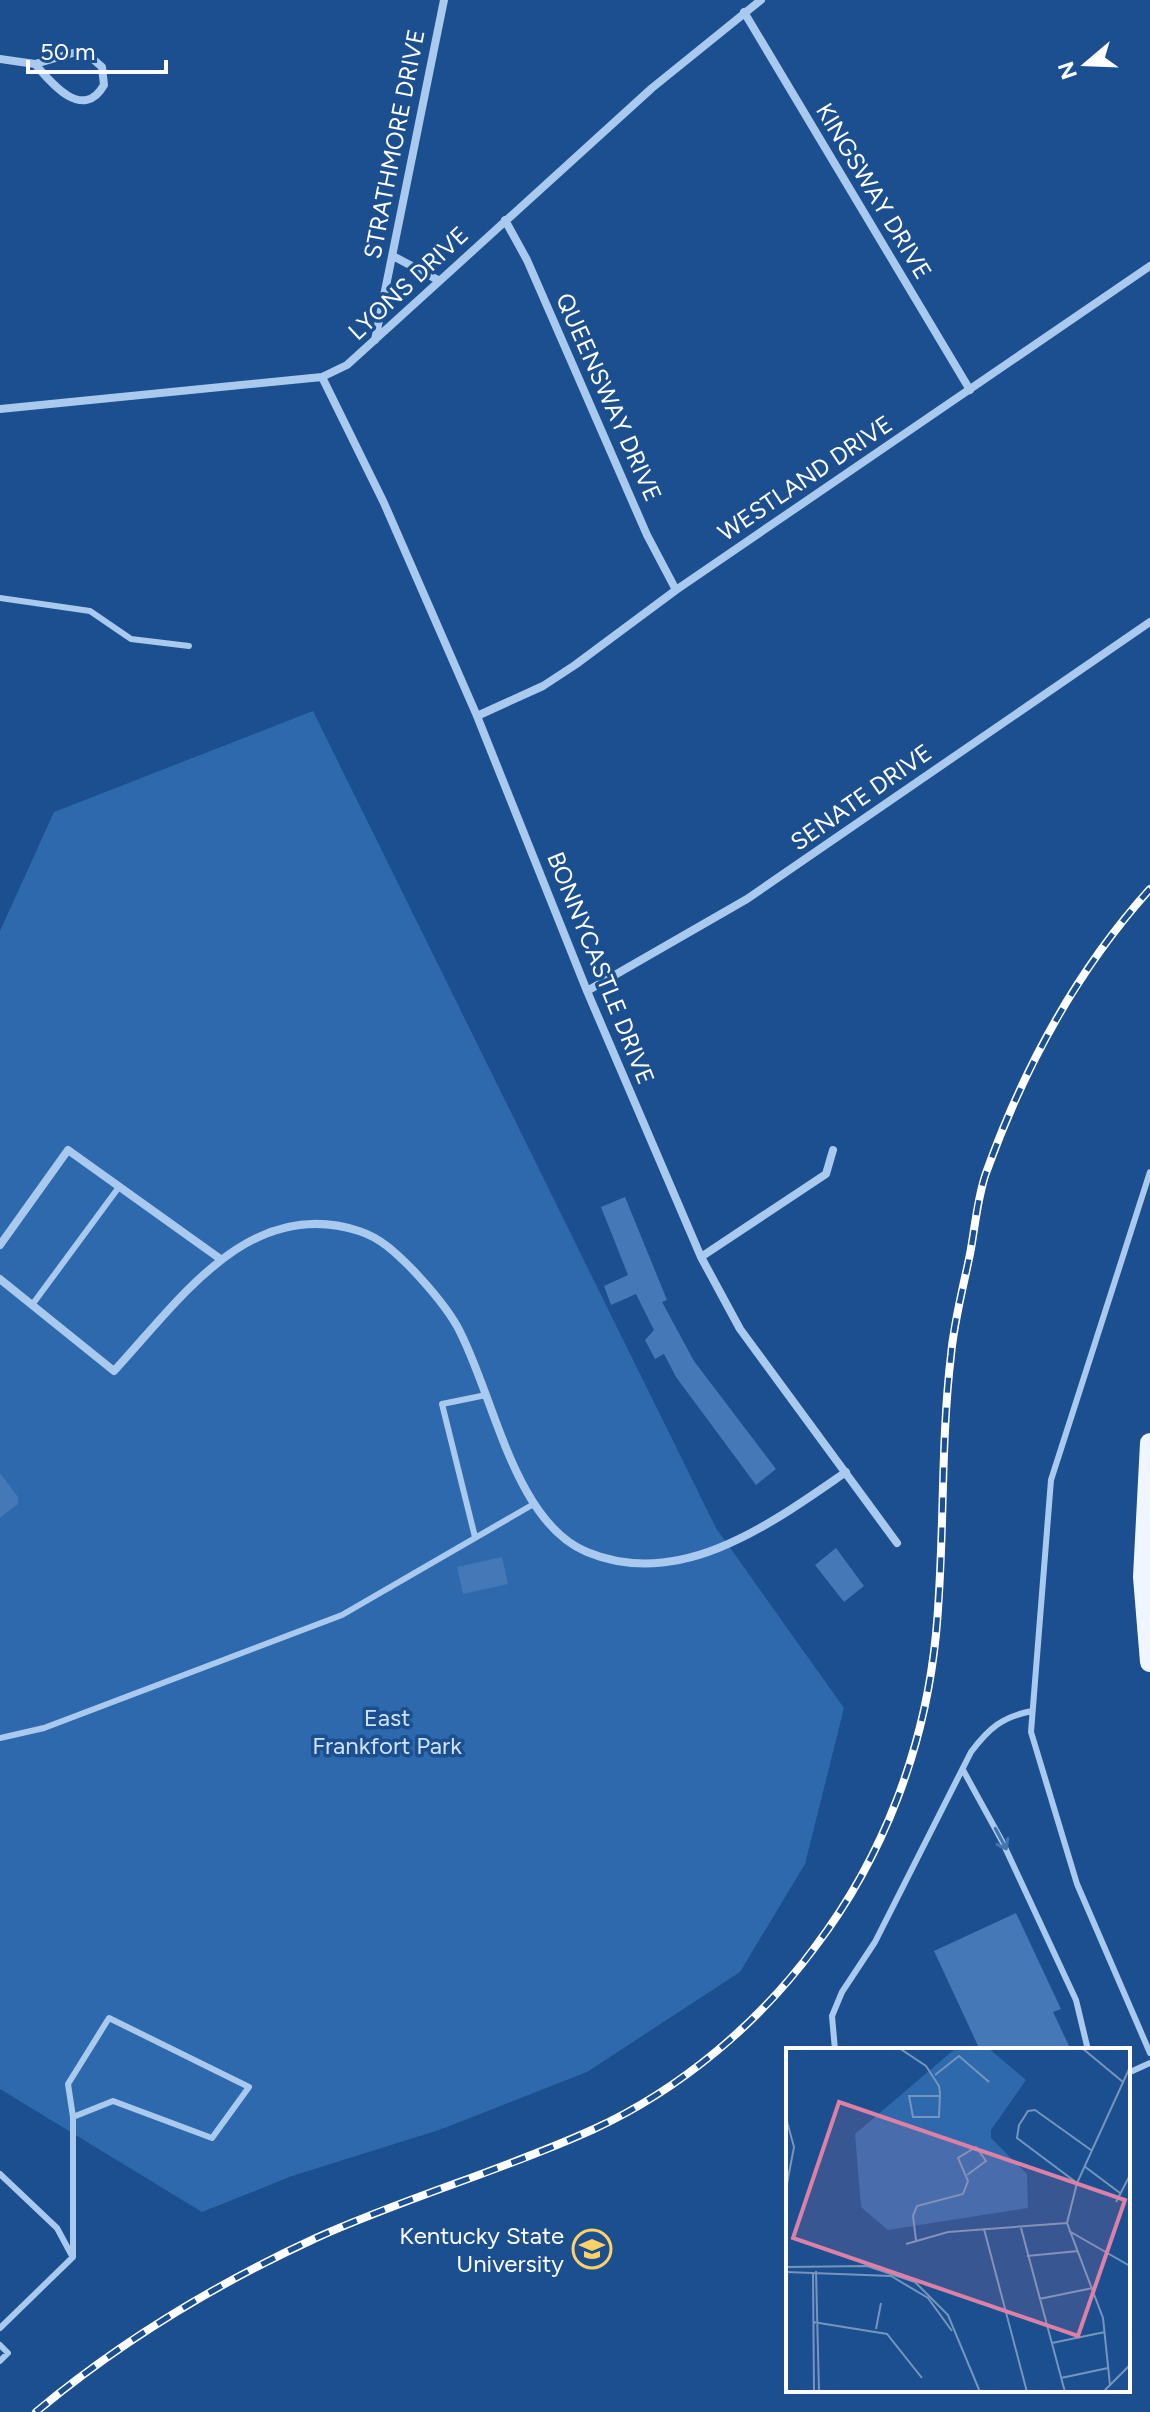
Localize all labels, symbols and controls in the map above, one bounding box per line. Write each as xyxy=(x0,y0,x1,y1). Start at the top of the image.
scale bar xyxy=(28,24,166,74)
north arrow xyxy=(1046,24,1126,104)
street label: STRATHMORE DRIVE xyxy=(358,27,430,261)
text: 50 m xyxy=(40,37,96,66)
text: N xyxy=(1052,58,1083,83)
street label: KINGSWAY DRIVE xyxy=(810,98,938,284)
street label: LYONS DRIVE xyxy=(342,220,474,346)
street label: QUEENSWAY DRIVE xyxy=(550,288,668,506)
street label: WESTLAND DRIVE xyxy=(712,409,898,547)
street label: SENATE DRIVE xyxy=(785,738,937,856)
street label: BONNYCASTLE DRIVE xyxy=(541,848,661,1088)
park label: East Frankfort Park xyxy=(312,1703,462,1760)
one-way arrow xyxy=(993,1826,1009,1850)
inset map xyxy=(786,2048,1130,2392)
place label: Kentucky State University xyxy=(399,2221,564,2278)
school or university icon: Kentucky State University xyxy=(571,2228,613,2270)

